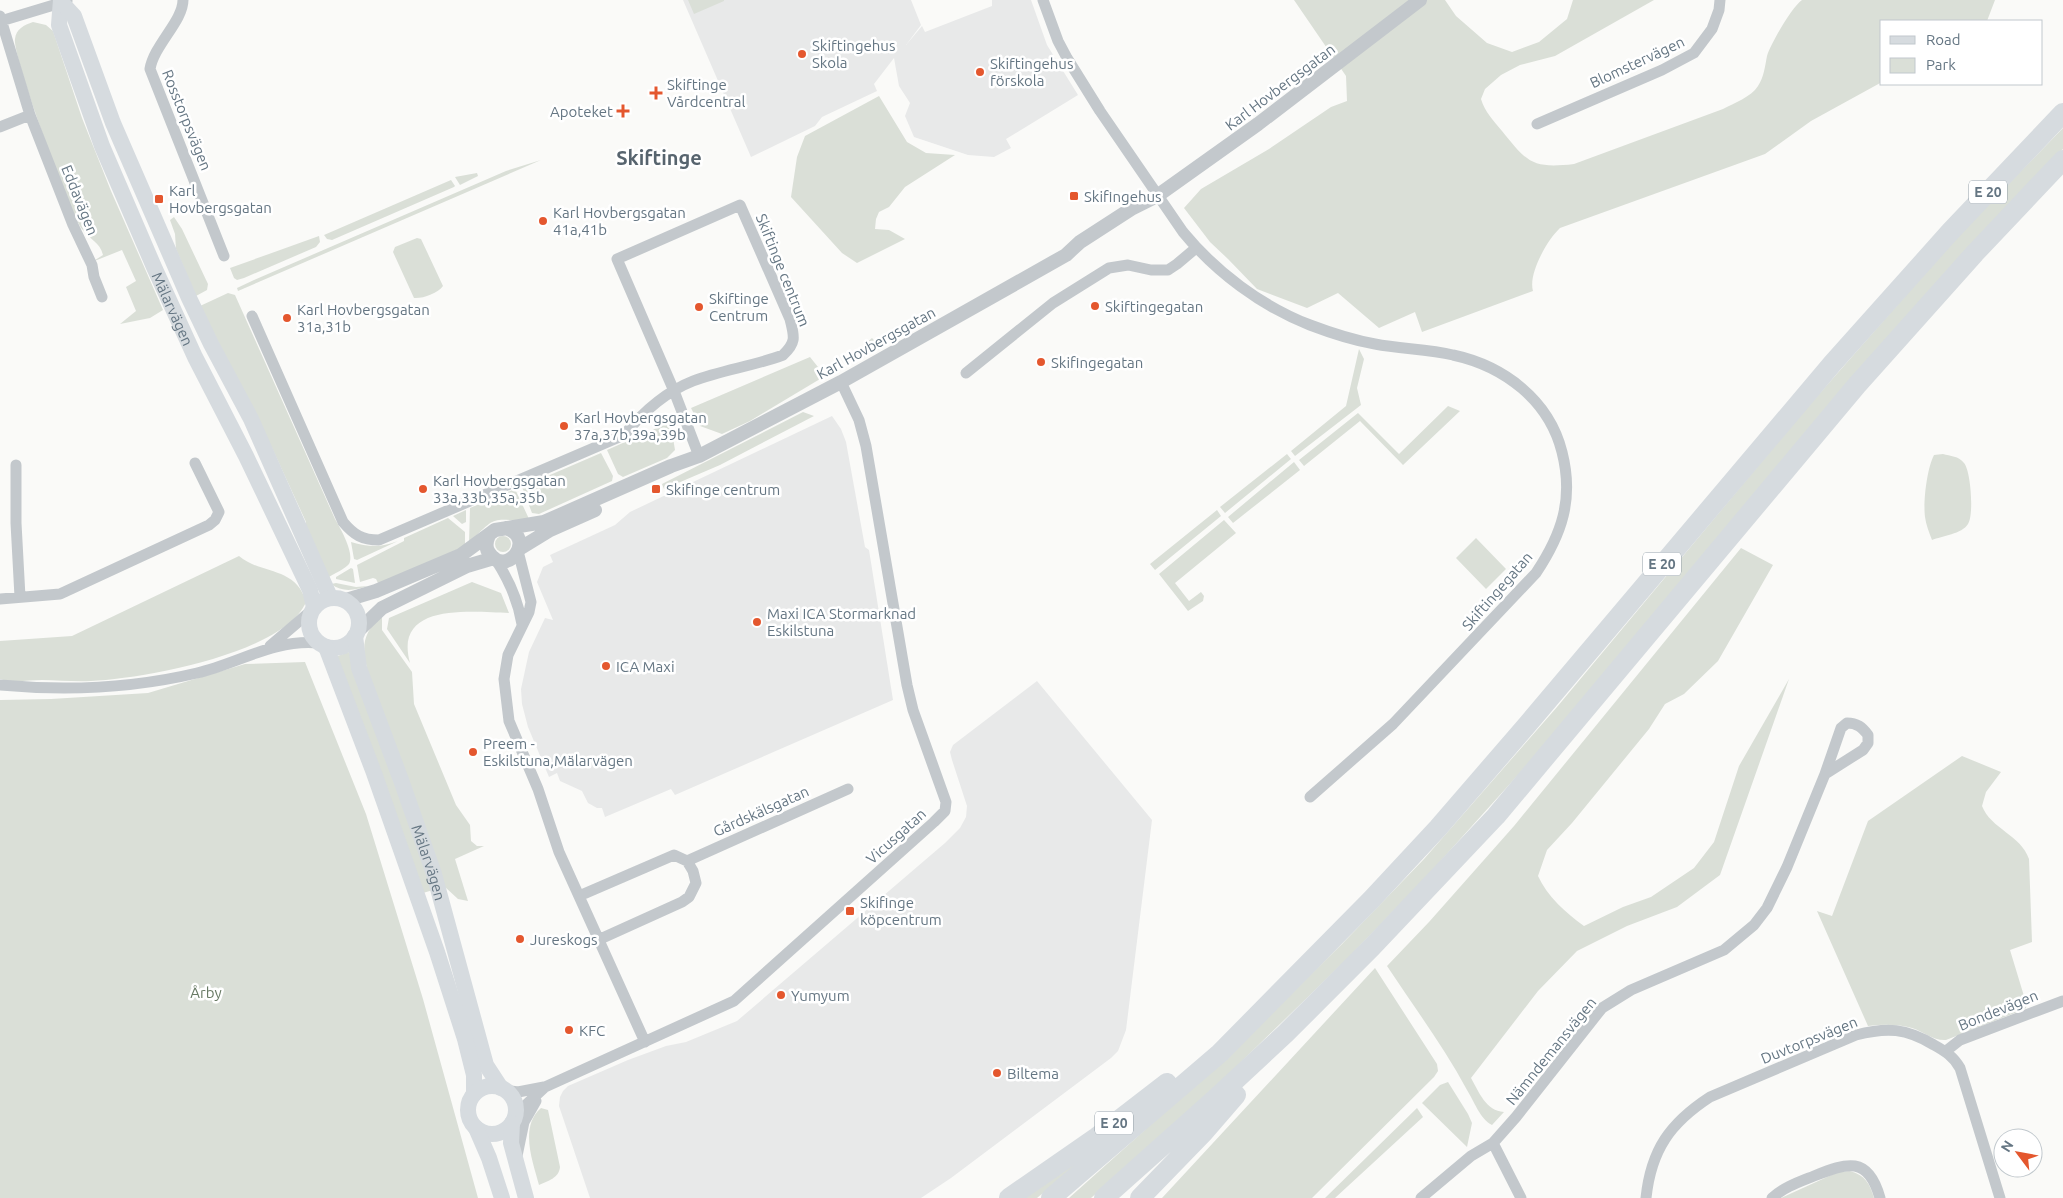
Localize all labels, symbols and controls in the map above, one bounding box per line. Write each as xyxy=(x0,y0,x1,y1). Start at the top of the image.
legend xyxy=(1880,20,2043,85)
text: Road xyxy=(1926,31,1961,48)
street label: Blomstervägen xyxy=(1587,33,1687,91)
place label: Skiftingehus Skola xyxy=(812,37,895,71)
street label: Karl Hovbergsgatan xyxy=(1222,40,1338,134)
marker: Skiftingehus Skola xyxy=(796,48,808,60)
place label: Skiftingehus förskola xyxy=(990,55,1073,89)
text: Park xyxy=(1926,56,1956,73)
marker: Skiftingehus förskola xyxy=(974,66,986,78)
street label: Rosstorpsvägen xyxy=(159,67,215,173)
place label: Skiftinge Vårdcentral xyxy=(667,76,745,110)
marker: Skiftinge Vårdcentral xyxy=(649,86,663,100)
place label: Apoteket xyxy=(550,103,613,120)
marker: Apoteket xyxy=(617,105,629,117)
district label: Skiftinge xyxy=(616,146,702,169)
street label: Eddavägen xyxy=(58,163,102,237)
road number: E 20 xyxy=(1969,180,2007,203)
place label: Karl Hovbergsgatan xyxy=(169,182,272,216)
place label: Skifingehus xyxy=(1084,188,1162,205)
marker: Skifingehus xyxy=(1068,190,1080,202)
marker: Karl Hovbergsgatan xyxy=(153,193,165,205)
place label: Karl Hovbergsgatan 41a,41b xyxy=(553,204,686,238)
street label: Skiftinge centrum xyxy=(753,211,813,329)
marker: Karl Hovbergsgatan 41a,41b xyxy=(537,215,549,227)
street label: Mälarvägen xyxy=(149,269,197,348)
place label: Skiftinge Centrum xyxy=(709,290,769,324)
place label: Skiftingegatan xyxy=(1105,298,1203,315)
marker: Skiftingegatan xyxy=(1089,300,1101,312)
place label: Karl Hovbergsgatan 31a,31b xyxy=(297,301,430,335)
marker: Skiftinge Centrum xyxy=(693,301,705,313)
street label: Karl Hovbergsgatan xyxy=(814,303,938,383)
marker: Karl Hovbergsgatan 31a,31b xyxy=(281,312,293,324)
place label: Skifingegatan xyxy=(1051,354,1143,371)
marker: Skifingegatan xyxy=(1035,356,1047,368)
place label: Karl Hovbergsgatan 37a,37b,39a,39b xyxy=(574,409,707,443)
marker: Karl Hovbergsgatan 37a,37b,39a,39b xyxy=(558,420,570,432)
place label: Karl Hovbergsgatan 33a,33b,35a,35b xyxy=(433,472,566,506)
place label: Skifinge centrum xyxy=(666,481,780,498)
marker: Karl Hovbergsgatan 33a,33b,35a,35b xyxy=(417,483,429,495)
marker: Skifinge centrum xyxy=(650,483,662,495)
street label: Skiftingegatan xyxy=(1458,548,1536,634)
road number: E 20 xyxy=(1643,552,1681,576)
place label: Maxi ICA Stormarknad Eskilstuna xyxy=(767,605,916,639)
marker: Maxi ICA Stormarknad Eskilstuna xyxy=(751,616,763,628)
place label: ICA Maxi xyxy=(616,658,675,675)
marker: ICA Maxi xyxy=(600,660,612,672)
place label: Preem - Eskilstuna,Mälarvägen xyxy=(483,735,633,769)
marker: Preem - Eskilstuna,Mälarvägen xyxy=(467,746,479,758)
street label: Gårdskälsgatan xyxy=(711,782,811,840)
street label: Vicusgatan xyxy=(863,805,929,867)
street label: Mälarvägen xyxy=(409,822,449,902)
place label: Skifinge köpcentrum xyxy=(860,894,942,928)
marker: Skifinge köpcentrum xyxy=(844,905,856,917)
place label: Jureskogs xyxy=(530,931,598,948)
marker: Jureskogs xyxy=(514,933,526,945)
park label: Årby xyxy=(190,984,222,1001)
street label: Bondevägen xyxy=(1956,986,2040,1034)
place label: Yumyum xyxy=(791,987,850,1004)
marker: Yumyum xyxy=(775,989,787,1001)
street label: Nämndemansvägen xyxy=(1502,994,1600,1108)
street label: Duvtorpsvägen xyxy=(1758,1013,1860,1067)
place label: KFC xyxy=(579,1022,605,1039)
marker: KFC xyxy=(563,1024,575,1036)
place label: Biltema xyxy=(1007,1065,1059,1082)
marker: Biltema xyxy=(991,1067,1003,1079)
road number: E 20 xyxy=(1095,1112,1133,1134)
north arrow xyxy=(1993,1128,2043,1178)
text: N xyxy=(1997,1137,2017,1155)

